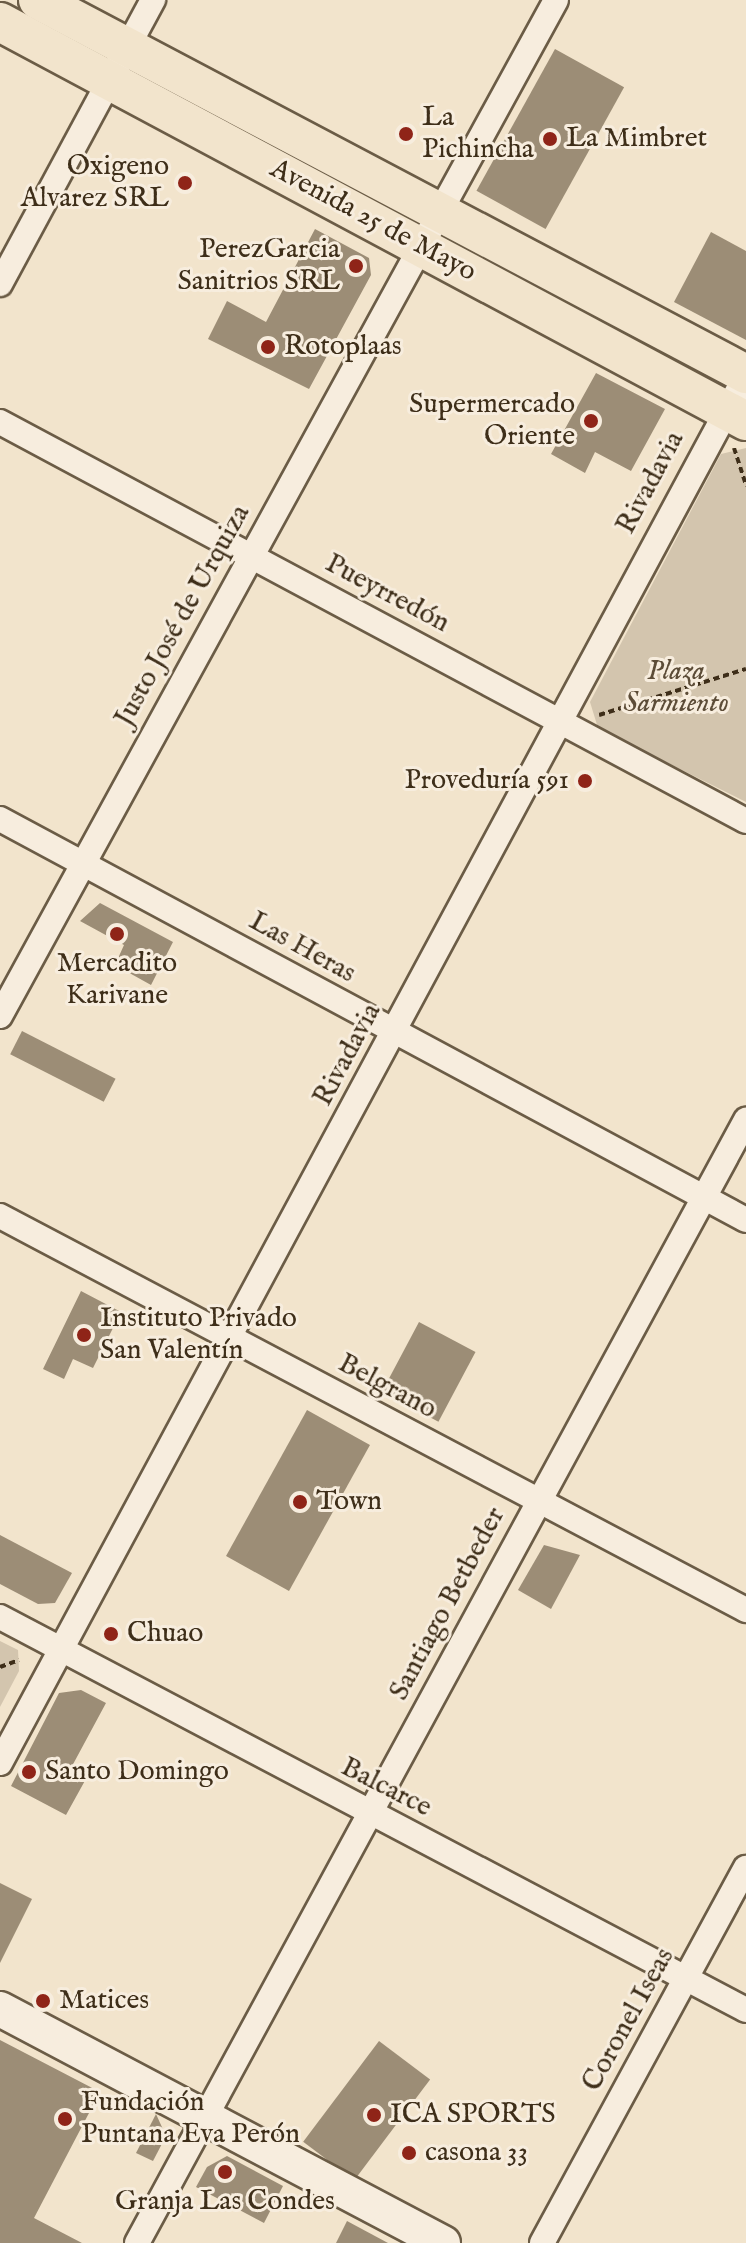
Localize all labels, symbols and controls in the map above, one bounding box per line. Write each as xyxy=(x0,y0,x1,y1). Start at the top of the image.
place label: La Pichincha xyxy=(422,101,534,167)
place label: La Mimbret xyxy=(566,122,707,156)
marker: La Pichincha xyxy=(397,125,415,143)
marker: La Mimbret xyxy=(541,130,559,148)
place label: Oxigeno Alvarez SRL xyxy=(21,150,169,216)
street label: Avenida 25 de Mayo xyxy=(264,153,482,289)
marker: Oxigeno Alvarez SRL xyxy=(176,174,194,192)
place label: PerezGarcia Sanitrios SRL xyxy=(178,233,340,299)
marker: PerezGarcia Sanitrios SRL xyxy=(347,257,365,275)
place label: Rotoplaas xyxy=(284,330,402,364)
marker: Rotoplaas xyxy=(259,338,277,356)
place label: Supermercado Oriente xyxy=(409,388,575,454)
marker: Supermercado Oriente xyxy=(582,412,600,430)
street label: Rivadavia xyxy=(610,426,692,540)
street label: Justo José de Urquiza xyxy=(108,499,258,733)
street label: Pueyrredón xyxy=(319,547,455,641)
park label: Plaza Sarmiento xyxy=(623,655,729,721)
place label: Proveduría 591 xyxy=(404,764,569,798)
marker: Proveduría 591 xyxy=(576,772,594,790)
street label: Las Heras xyxy=(243,905,361,991)
marker: Mercadito Karivane xyxy=(108,925,126,943)
place label: Mercadito Karivane xyxy=(57,947,177,1013)
street label: Rivadavia xyxy=(307,998,389,1112)
place label: Instituto Privado San Valentín xyxy=(100,1302,297,1368)
marker: Instituto Privado San Valentín xyxy=(75,1326,93,1344)
street label: Belgrano xyxy=(332,1347,442,1427)
place label: Town xyxy=(316,1485,382,1519)
marker: Town xyxy=(291,1493,309,1511)
street label: Santiago Betbeder xyxy=(383,1502,513,1706)
place label: Chuao xyxy=(127,1617,203,1651)
marker: Chuao xyxy=(102,1625,120,1643)
street label: Balcarce xyxy=(335,1751,437,1825)
place label: Santo Domingo xyxy=(45,1755,229,1789)
marker: Santo Domingo xyxy=(20,1763,38,1781)
street label: Coronel Iseas xyxy=(576,1943,682,2097)
place label: Matices xyxy=(59,1984,149,2018)
marker: Matices xyxy=(34,1992,52,2010)
place label: Fundación Puntana Eva Perón xyxy=(81,2086,300,2152)
place label: ICA SPORTS xyxy=(390,2098,556,2132)
marker: ICA SPORTS xyxy=(365,2106,383,2124)
marker: Fundación Puntana Eva Perón xyxy=(56,2110,74,2128)
place label: casona 33 xyxy=(425,2136,528,2170)
marker: casona 33 xyxy=(400,2144,418,2162)
marker: Granja Las Condes xyxy=(216,2163,234,2181)
place label: Granja Las Condes xyxy=(115,2185,335,2219)

